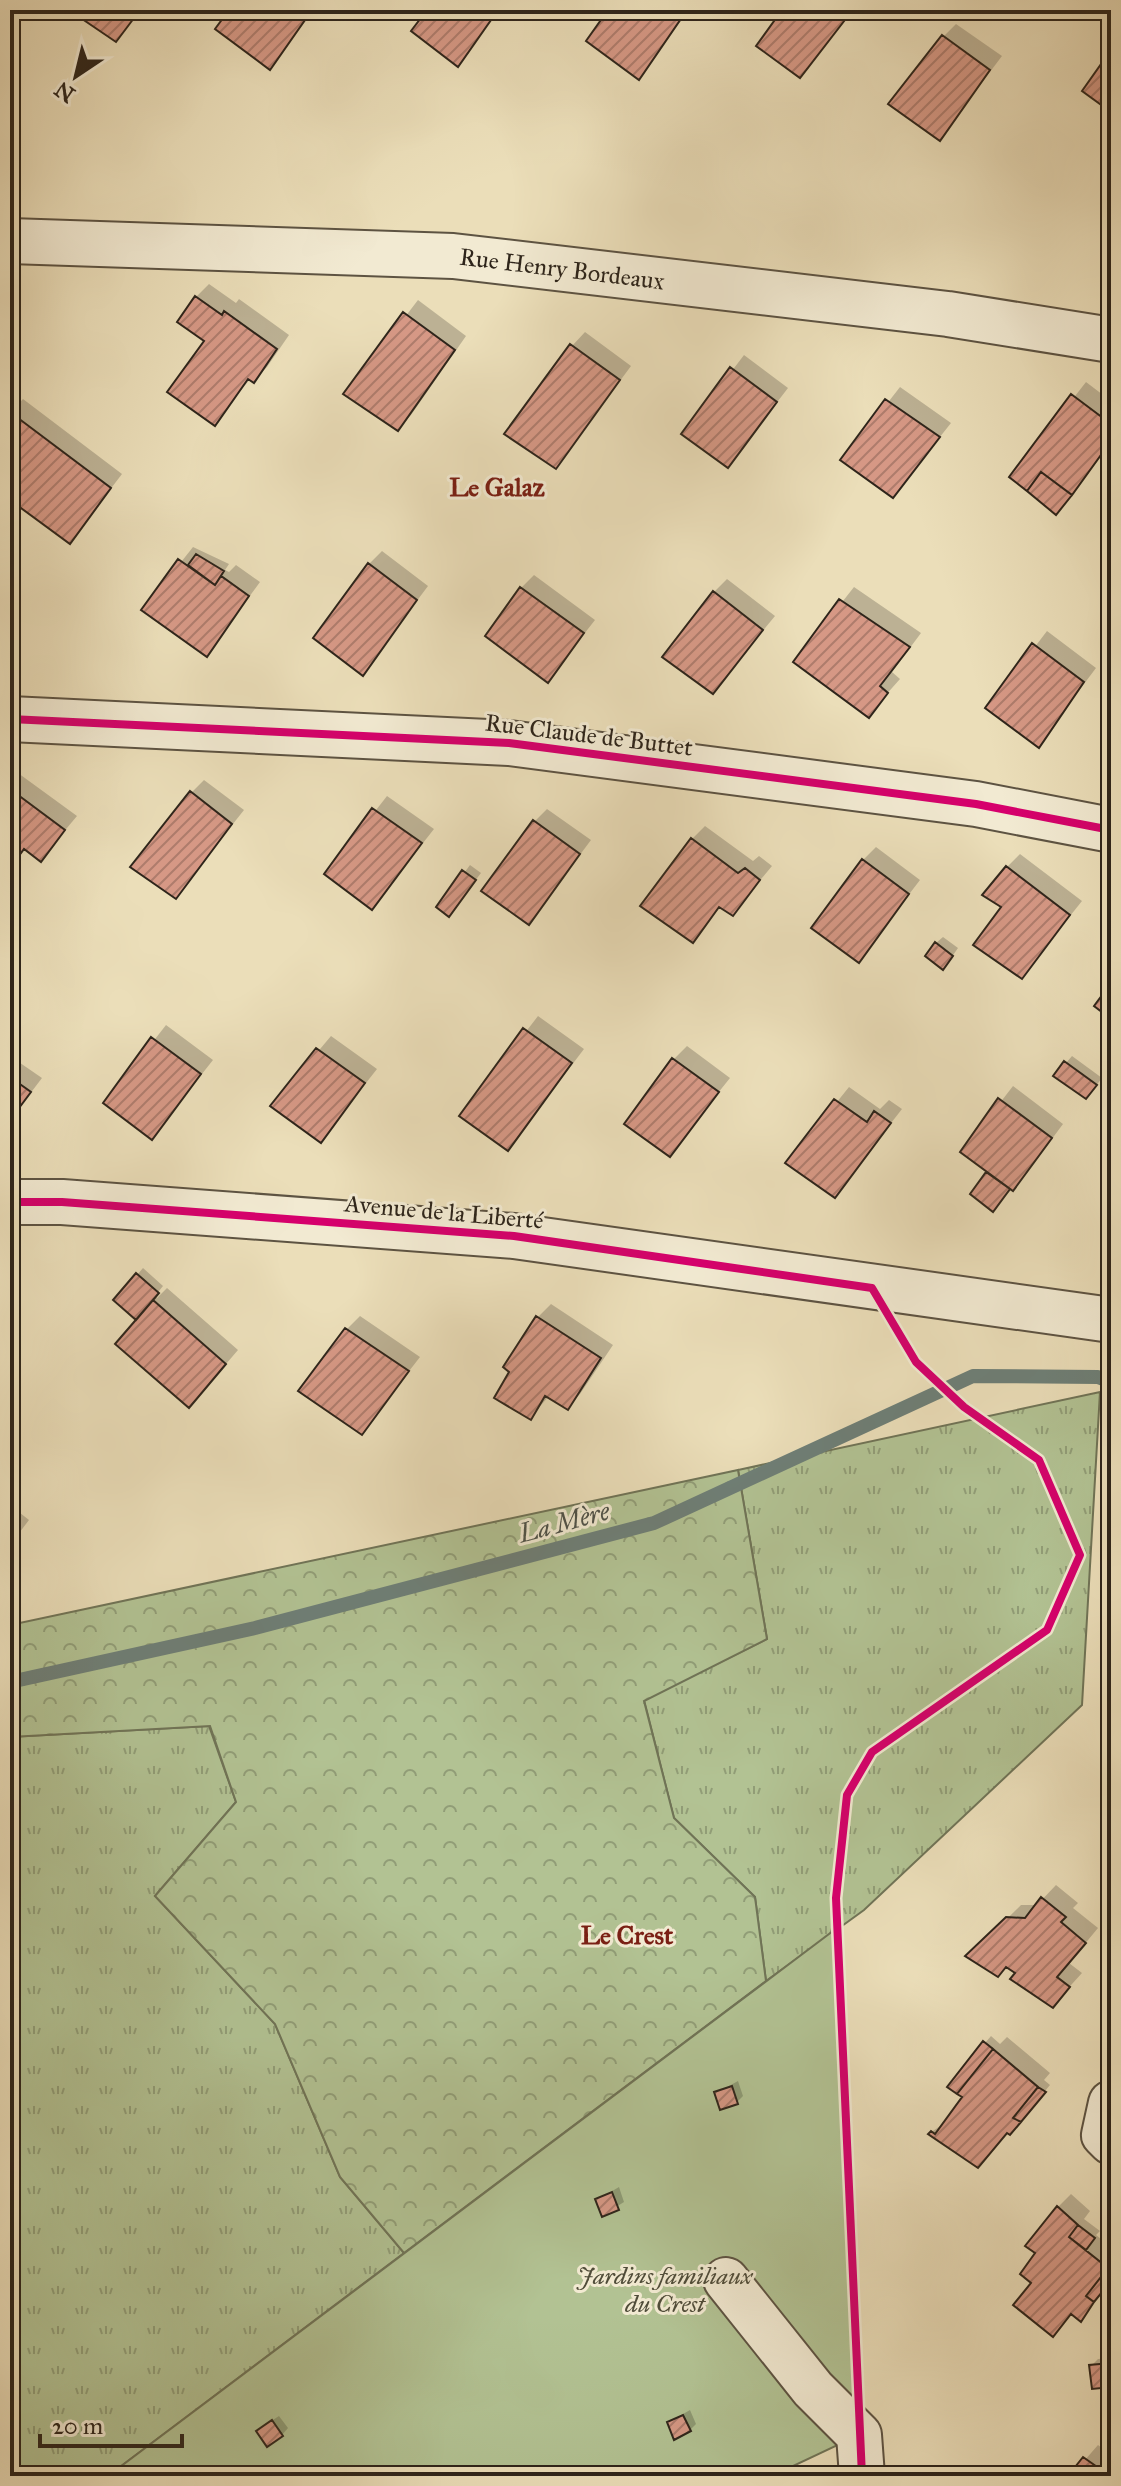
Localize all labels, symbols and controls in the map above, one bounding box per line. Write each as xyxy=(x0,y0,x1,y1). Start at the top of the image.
north arrow xyxy=(36,36,116,116)
text: N xyxy=(49,75,80,108)
street label: Rue Henry Bordeaux xyxy=(458,242,666,296)
district label: Le Galaz xyxy=(449,471,545,503)
street label: Rue Claude de Buttet xyxy=(483,707,695,763)
street label: Avenue de la Liberté xyxy=(342,1188,545,1236)
water label: La Mère xyxy=(514,1494,614,1550)
district label: Le Crest xyxy=(581,1919,674,1951)
park label: Jardins familiaux du Crest xyxy=(575,2261,754,2319)
scale bar xyxy=(40,2398,182,2448)
text: 20 m xyxy=(52,2411,103,2441)

